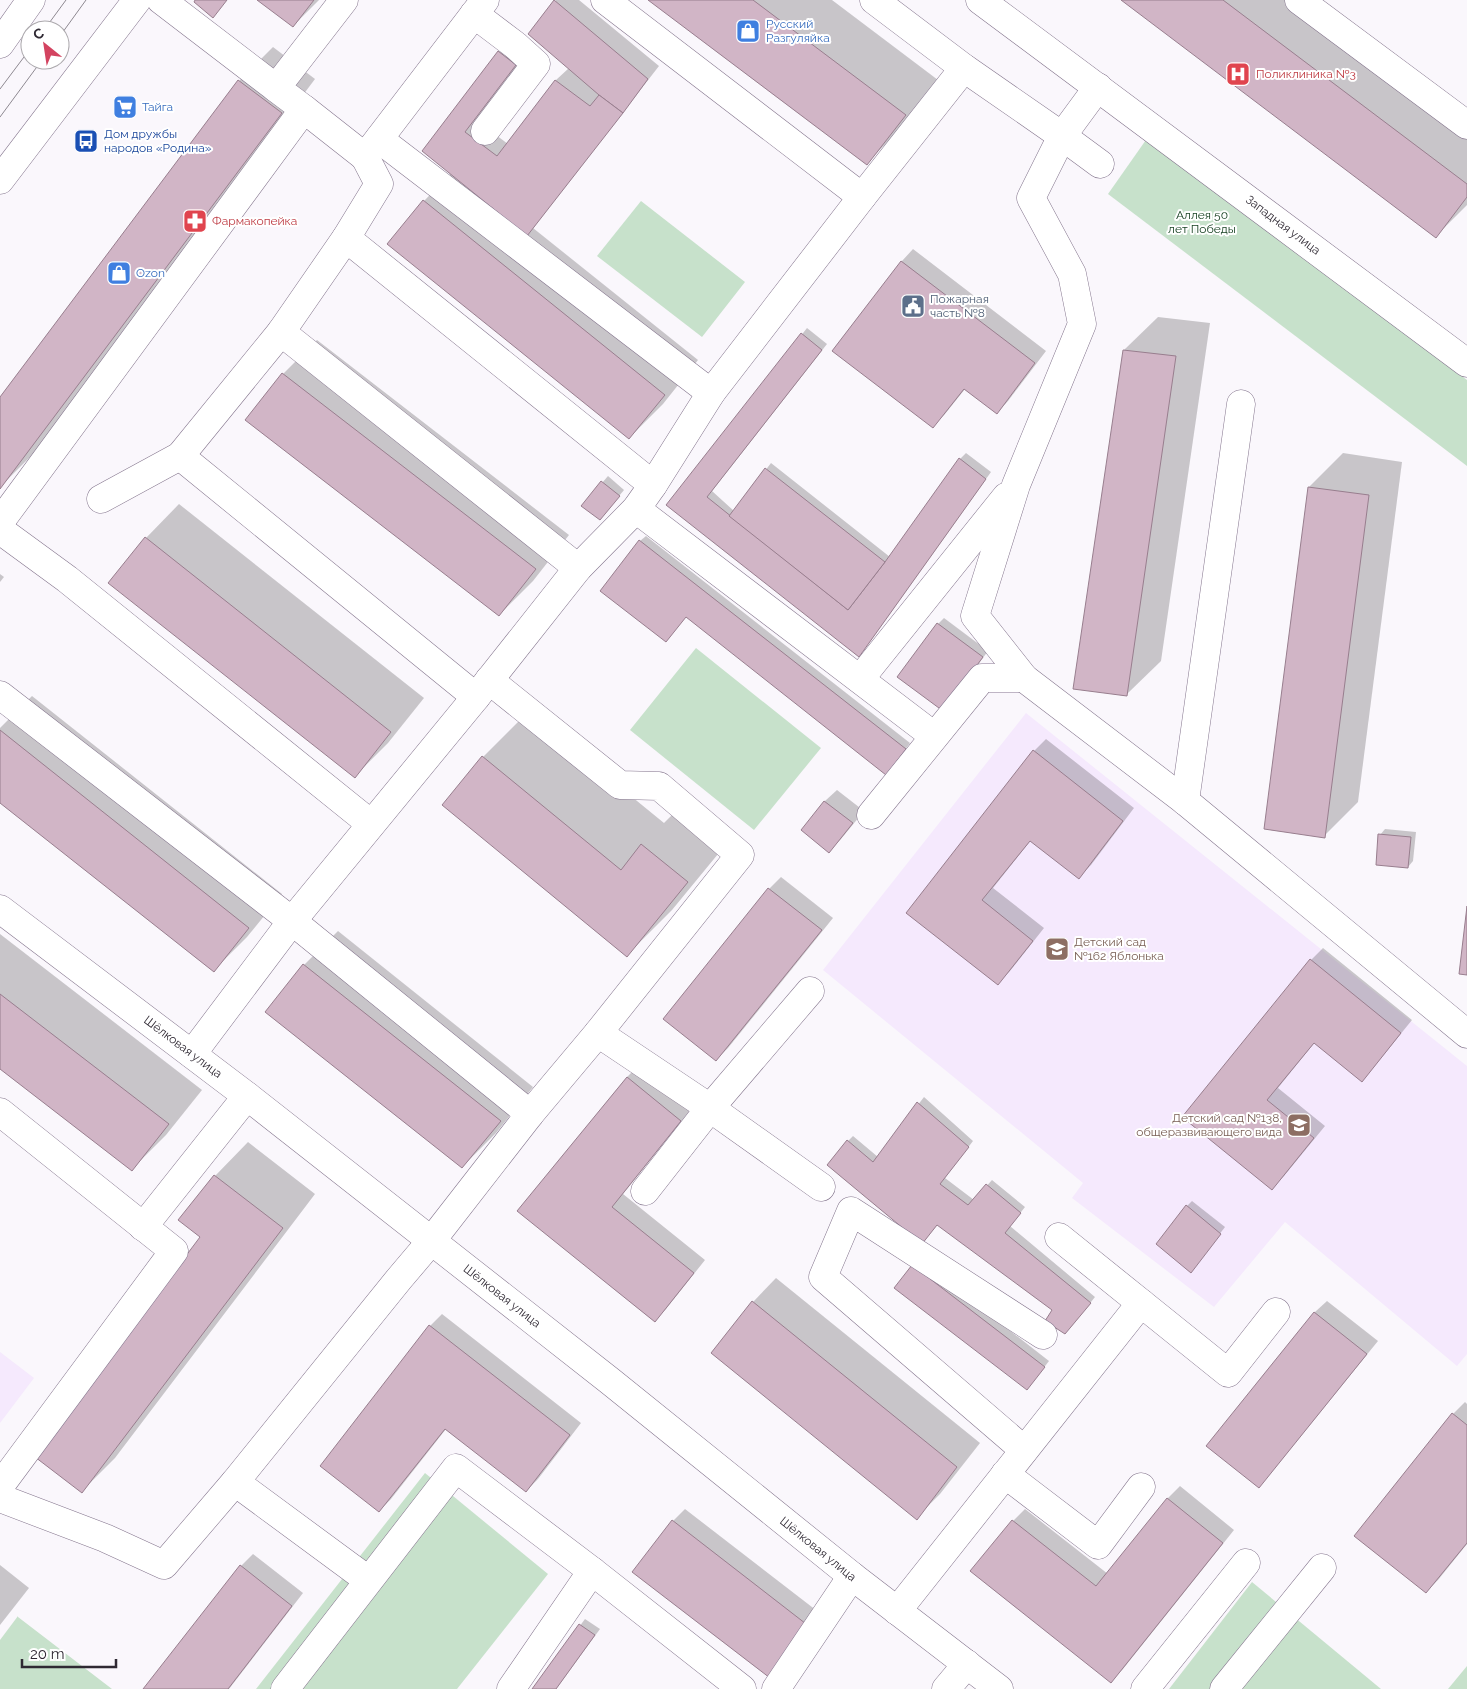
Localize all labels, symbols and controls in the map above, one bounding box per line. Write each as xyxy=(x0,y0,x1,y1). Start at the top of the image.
place label: Русский Разгуляйка xyxy=(766,17,830,45)
shop icon: Русский Разгуляйка xyxy=(735,18,761,44)
north arrow xyxy=(20,20,70,70)
text: С xyxy=(30,24,47,43)
hospital icon: Поликлиника №3 xyxy=(1225,61,1251,87)
place label: Поликлиника №3 xyxy=(1256,67,1356,81)
supermarket icon: Тайга xyxy=(112,94,138,120)
place label: Тайга xyxy=(142,100,173,114)
place label: Дом дружбы народов «Родина» xyxy=(104,127,212,155)
bus stop icon: Дом дружбы народов «Родина» xyxy=(73,128,99,154)
street label: Западная улица xyxy=(1243,192,1323,258)
pharmacy icon: Фармакопейка xyxy=(182,208,208,234)
park label: Аллея 50 лет Победы xyxy=(1168,208,1236,236)
place label: Фармакопейка xyxy=(212,214,297,228)
shop icon: Ozon xyxy=(106,260,132,286)
place label: Ozon xyxy=(136,266,165,280)
place label: Пожарная часть №8 xyxy=(930,292,989,320)
public building icon: Пожарная часть №8 xyxy=(900,293,926,319)
place label: Детский сад №162 Яблонька xyxy=(1074,935,1164,963)
school or university icon: Детский сад №162 Яблонька xyxy=(1044,936,1070,962)
street label: Шёлковая улица xyxy=(141,1013,225,1081)
place label: Детский сад №138, общеразвивающего вида xyxy=(1136,1111,1282,1139)
school or university icon: Детский сад №138, общеразвивающего вида xyxy=(1286,1112,1312,1138)
street label: Шёлковая улица xyxy=(461,1261,543,1331)
street label: Шёлковая улица xyxy=(777,1514,859,1584)
scale bar xyxy=(22,1636,116,1668)
text: 20 m xyxy=(30,1645,65,1663)

